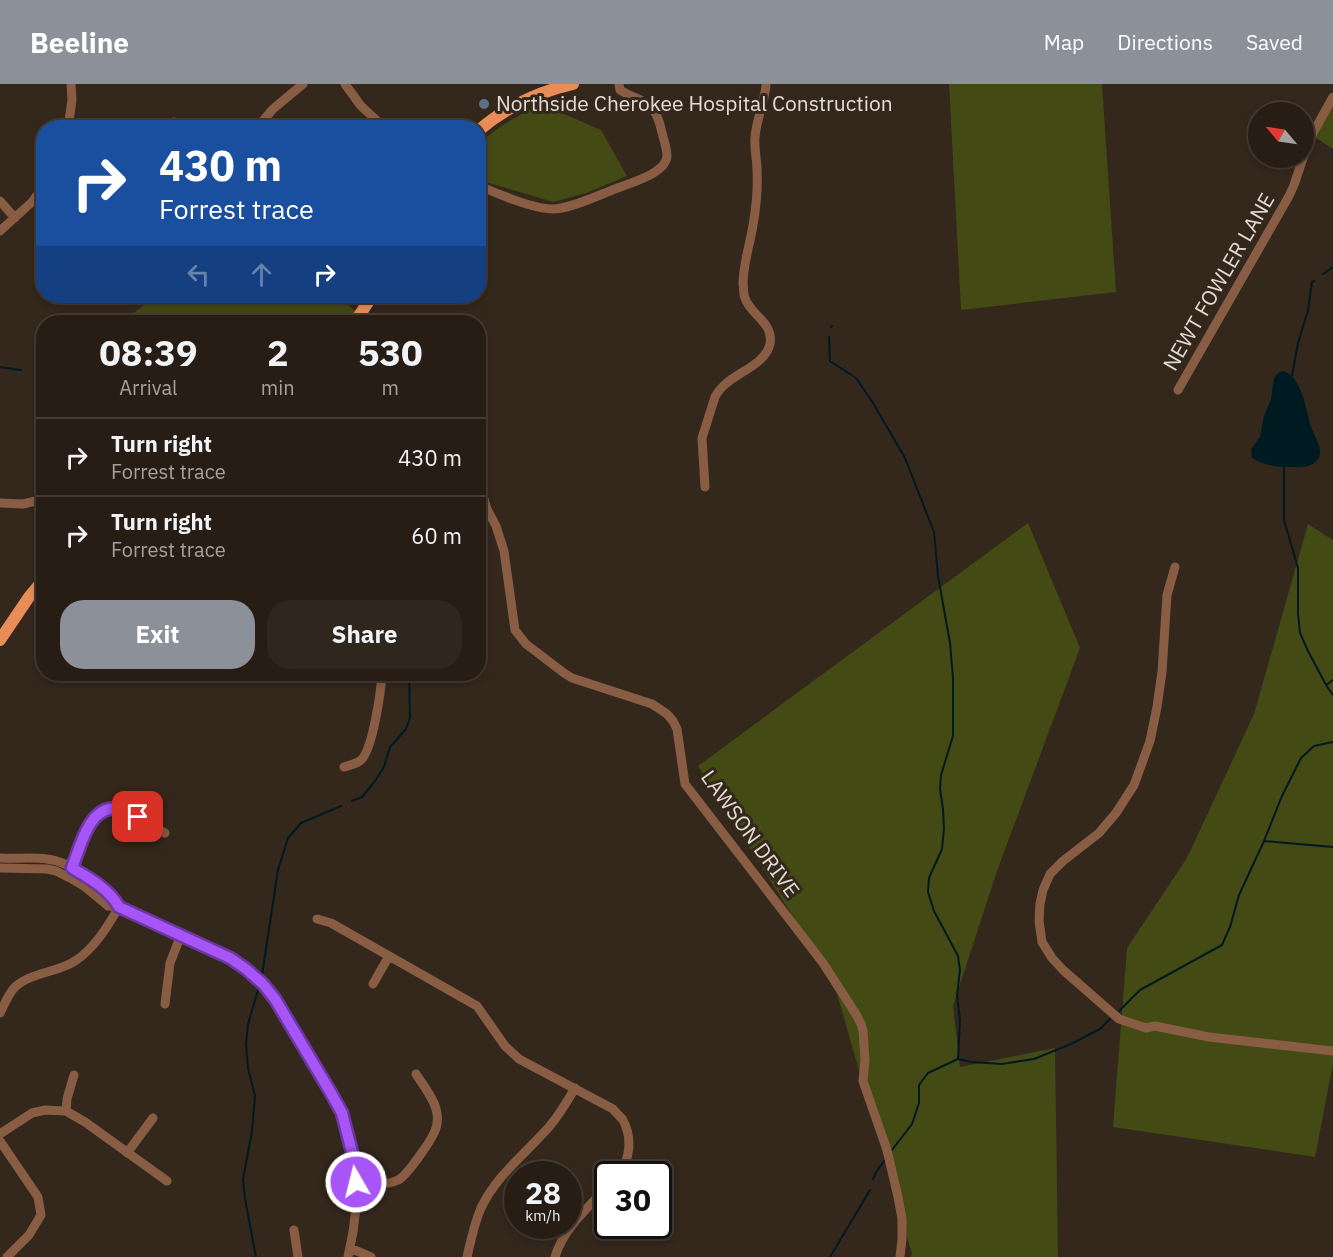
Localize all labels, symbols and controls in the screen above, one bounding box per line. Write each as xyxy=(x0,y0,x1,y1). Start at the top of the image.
text: Beeline xyxy=(30,24,129,61)
text: Map xyxy=(1044,28,1084,56)
text: Directions xyxy=(1117,28,1213,56)
text: Saved xyxy=(1246,28,1303,56)
place label: Northside Cherokee Hospital Construction xyxy=(496,89,893,117)
marker: Northside Cherokee Hospital Construction xyxy=(477,97,491,111)
north arrow xyxy=(1248,102,1314,168)
map controls xyxy=(1248,102,1314,168)
text: 430 m xyxy=(159,138,282,193)
icon: right xyxy=(60,144,138,222)
street label: NEWT FOWLER LANE xyxy=(1156,188,1280,375)
text: Forrest trace xyxy=(159,191,314,226)
icon: left xyxy=(182,258,215,291)
icon: ahead xyxy=(245,258,278,291)
icon: right xyxy=(308,258,341,291)
text: 08:39 xyxy=(99,329,198,376)
text: 2 xyxy=(267,329,289,376)
text: 530 xyxy=(358,329,423,376)
text: Arrival xyxy=(119,374,178,401)
text: min xyxy=(261,374,295,401)
text: m xyxy=(382,374,399,401)
text: Turn right xyxy=(111,429,212,458)
icon: right xyxy=(60,441,93,474)
text: 430 m xyxy=(398,443,462,472)
text: Forrest trace xyxy=(111,458,226,485)
text: Turn right xyxy=(111,507,212,536)
icon: right xyxy=(60,519,93,552)
text: 60 m xyxy=(411,521,462,550)
text: Forrest trace xyxy=(111,536,226,563)
button: Exit xyxy=(60,600,255,669)
button: Share xyxy=(267,600,462,669)
street label: LAWSON DRIVE xyxy=(695,764,806,903)
pin xyxy=(112,791,163,842)
icon: arrive xyxy=(121,800,154,833)
position arrow xyxy=(324,1150,388,1214)
speed limit sign: 30 xyxy=(594,1161,672,1239)
text: 28 xyxy=(525,1173,561,1212)
text: km/h xyxy=(525,1206,561,1225)

